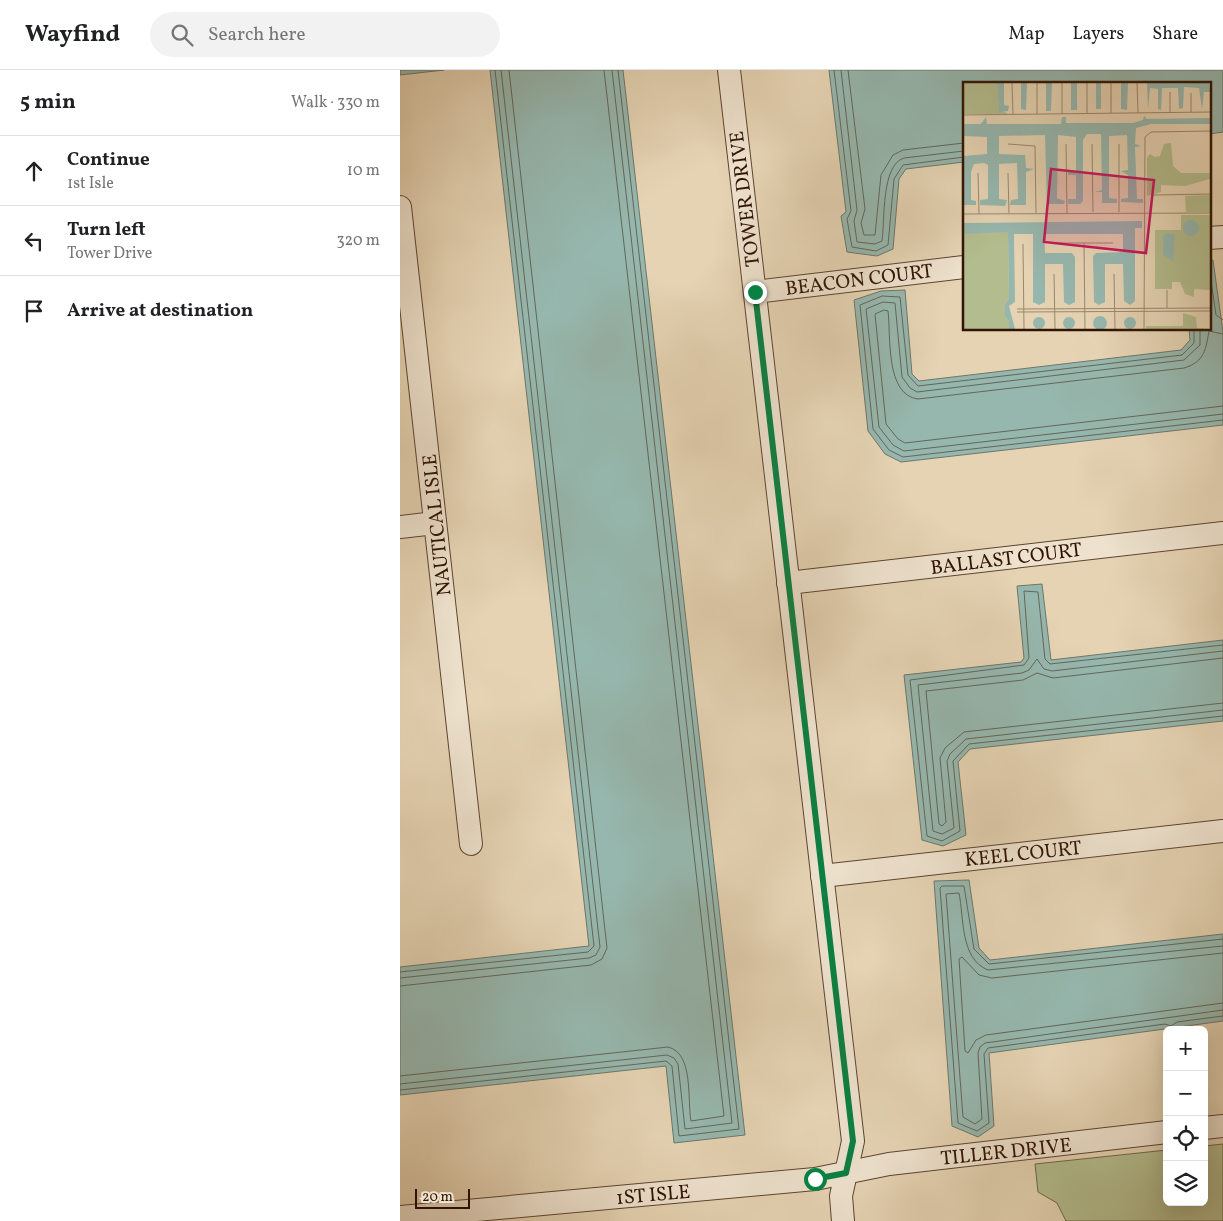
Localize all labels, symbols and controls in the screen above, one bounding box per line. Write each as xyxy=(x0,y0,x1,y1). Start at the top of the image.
search box xyxy=(150,12,500,57)
text: Wayfind xyxy=(25,18,120,52)
icon: search xyxy=(168,21,196,49)
text: Search here xyxy=(208,22,305,48)
text: Map xyxy=(1008,22,1044,47)
text: Layers xyxy=(1072,22,1124,47)
text: Share xyxy=(1152,22,1198,47)
inset map xyxy=(963,82,1210,330)
text: 5 min xyxy=(20,88,76,117)
text: Walk · 330 m xyxy=(291,92,380,114)
street label: TOWER DRIVE xyxy=(724,129,768,268)
text: Continue xyxy=(67,147,150,173)
icon: ahead xyxy=(20,157,48,185)
text: 10 m xyxy=(347,160,380,182)
text: 1st Isle xyxy=(67,173,114,195)
text: Turn left xyxy=(67,217,146,243)
icon: left xyxy=(20,227,48,255)
text: 320 m xyxy=(336,230,380,252)
text: Tower Drive xyxy=(67,243,152,265)
street label: BEACON COURT xyxy=(784,258,935,304)
route end xyxy=(744,281,767,304)
icon: arrive xyxy=(20,297,48,325)
text: Arrive at destination xyxy=(67,298,253,324)
street label: NAUTICAL ISLE xyxy=(417,452,459,597)
street label: BALLAST COURT xyxy=(929,537,1084,583)
street label: KEEL COURT xyxy=(963,835,1083,875)
map controls xyxy=(1163,1026,1208,1206)
button: + xyxy=(1163,1026,1208,1071)
button: − xyxy=(1163,1071,1208,1116)
button: locate xyxy=(1163,1116,1208,1161)
street label: TILLER DRIVE xyxy=(939,1132,1073,1174)
button: layers xyxy=(1163,1161,1208,1206)
route start xyxy=(804,1168,827,1191)
street label: 1ST ISLE xyxy=(615,1179,691,1213)
scale bar xyxy=(415,1186,470,1209)
text: 20 m xyxy=(422,1188,453,1207)

